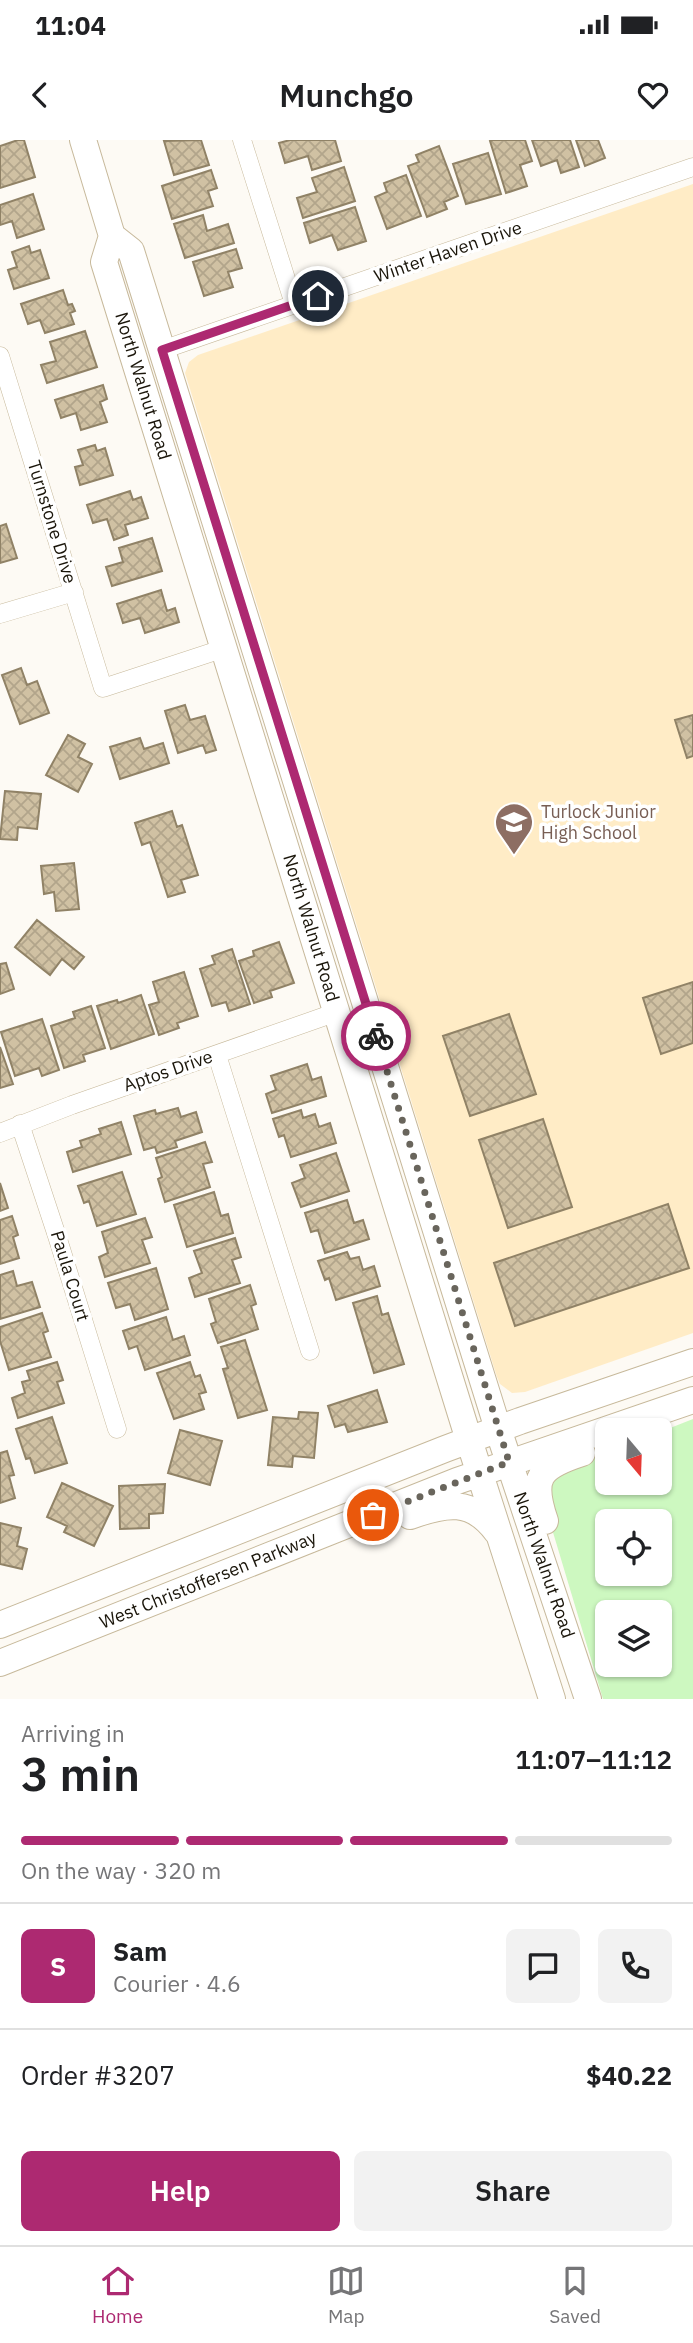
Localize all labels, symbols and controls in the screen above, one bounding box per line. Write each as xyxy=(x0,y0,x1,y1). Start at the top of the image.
text: 11:04 xyxy=(35,8,106,42)
text: Munchgo xyxy=(279,74,414,116)
icon: back xyxy=(21,76,59,114)
icon: heart xyxy=(634,76,672,114)
street label: Winter Haven Drive xyxy=(371,215,525,288)
pin xyxy=(288,266,348,326)
icon: home xyxy=(299,277,337,315)
street label: North Walnut Road xyxy=(110,309,177,462)
street label: Turnstone Drive xyxy=(23,457,82,586)
place label: Turlock Junior High School xyxy=(541,800,656,844)
school or university icon: Turlock Junior High School xyxy=(493,801,535,856)
street label: North Walnut Road xyxy=(278,851,345,1004)
courier xyxy=(341,1001,411,1071)
icon: bike xyxy=(357,1017,395,1055)
street label: Aptos Drive xyxy=(120,1044,216,1097)
street label: Paula Court xyxy=(46,1228,95,1324)
north arrow xyxy=(595,1418,672,1494)
map controls xyxy=(595,1418,672,1677)
pin xyxy=(343,1485,403,1545)
street label: North Walnut Road xyxy=(509,1489,580,1641)
icon: bag xyxy=(354,1496,392,1534)
button: locate xyxy=(595,1509,672,1586)
street label: West Christoffersen Parkway xyxy=(96,1525,320,1634)
button: layers xyxy=(595,1600,672,1677)
text: Arriving in xyxy=(21,1718,125,1748)
text: 11:07–11:12 xyxy=(515,1742,672,1776)
text: 3 min xyxy=(21,1744,140,1804)
text: On the way · 320 m xyxy=(21,1855,221,1885)
button: chat xyxy=(506,1929,580,2003)
button: phone xyxy=(598,1929,672,2003)
text: Sam xyxy=(113,1934,167,1968)
text: S xyxy=(50,1949,66,1983)
text: Courier · 4.6 xyxy=(113,1968,241,1998)
text: Order #3207 xyxy=(21,2058,175,2092)
text: $40.22 xyxy=(586,2058,672,2092)
button: Help xyxy=(21,2151,340,2231)
button: Share xyxy=(354,2151,672,2231)
tab: Home xyxy=(92,2262,143,2328)
tab: Map xyxy=(327,2262,365,2328)
tab: Saved xyxy=(549,2262,601,2328)

